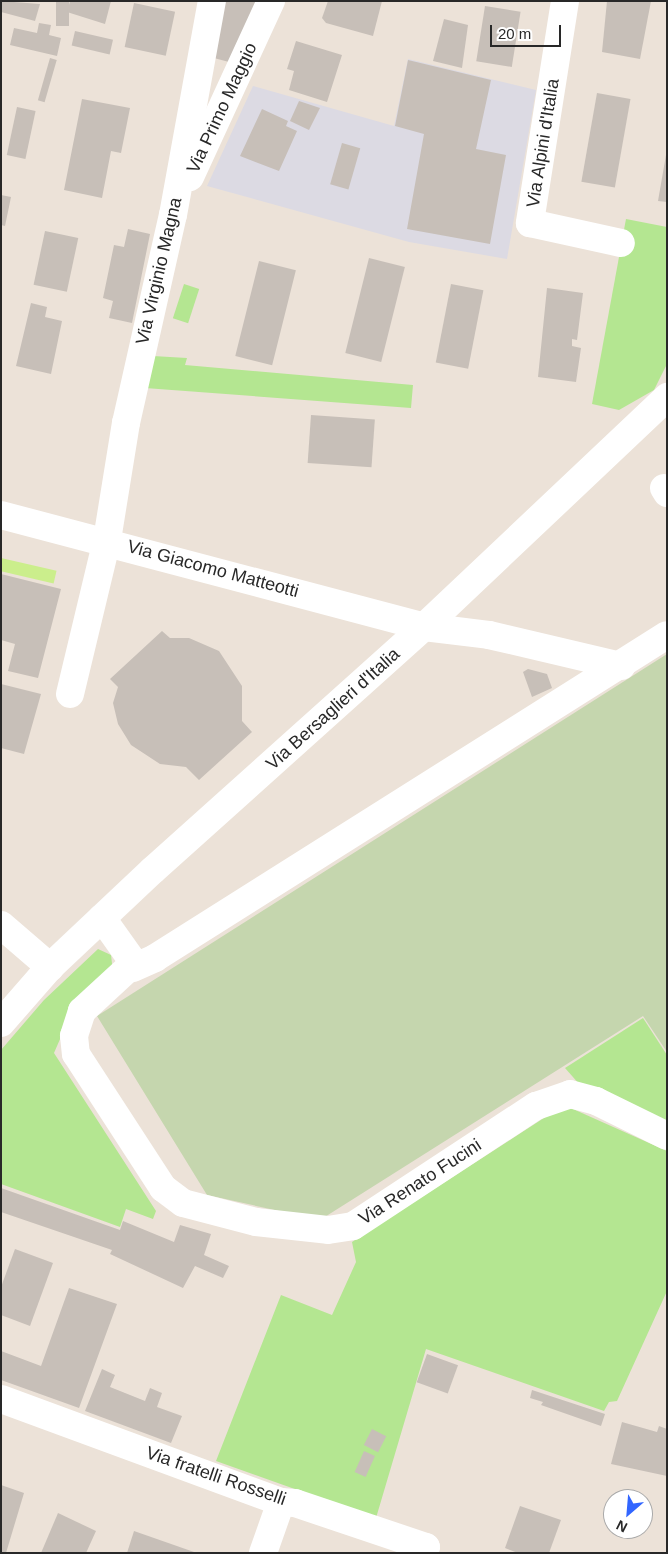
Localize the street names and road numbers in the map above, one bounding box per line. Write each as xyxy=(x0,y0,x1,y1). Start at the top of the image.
street label: Via Primo Maggio xyxy=(182,39,262,177)
street label: Via Alpini d'Italia xyxy=(522,77,564,209)
street label: Via Virginio Magna xyxy=(132,195,186,347)
street label: Via Giacomo Matteotti xyxy=(125,536,301,602)
street label: Via Bersaglieri d'Italia xyxy=(262,643,404,775)
street label: Via Renato Fucini xyxy=(355,1134,485,1230)
street label: Via fratelli Rosselli xyxy=(143,1442,289,1510)

